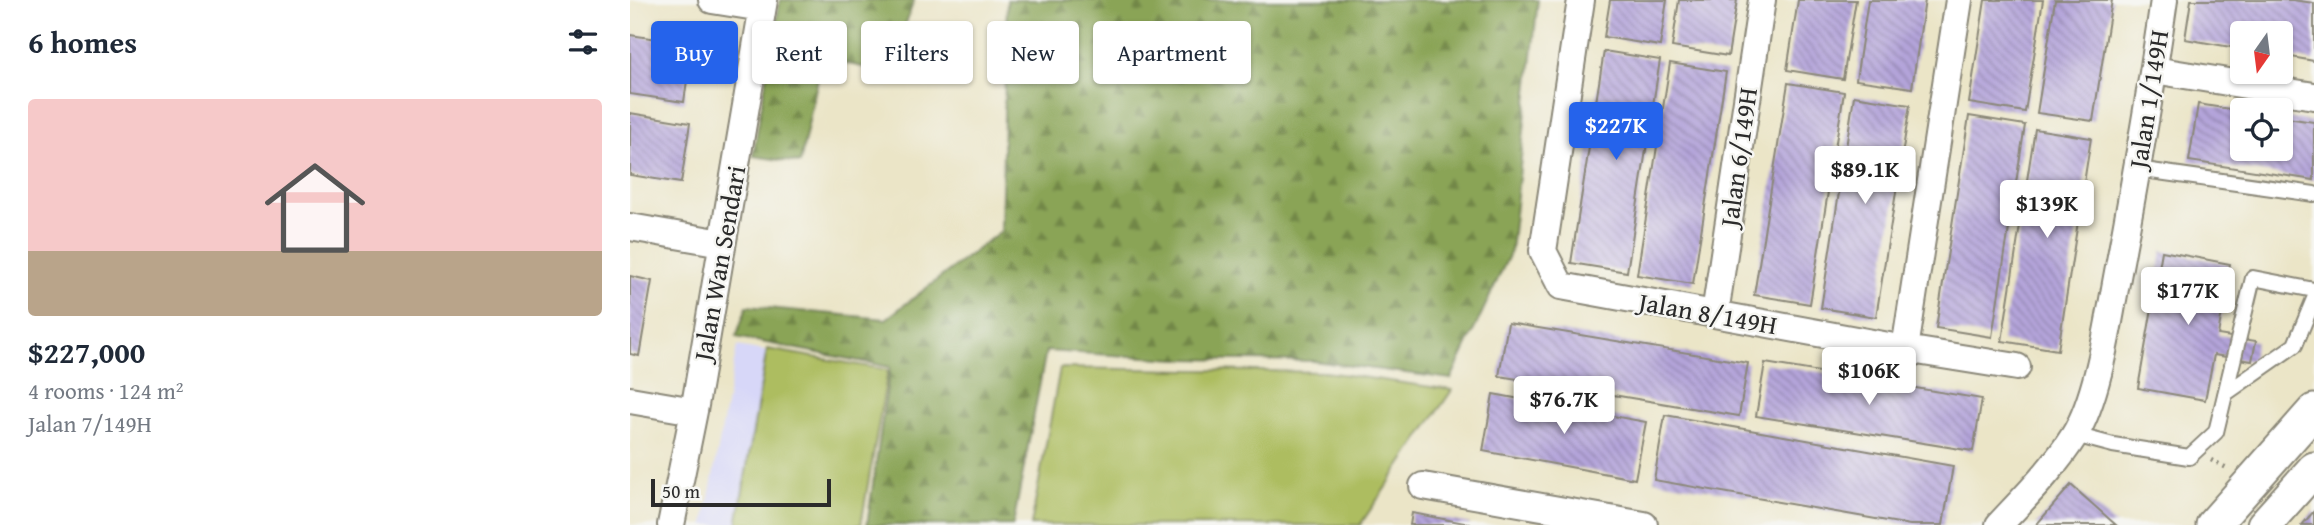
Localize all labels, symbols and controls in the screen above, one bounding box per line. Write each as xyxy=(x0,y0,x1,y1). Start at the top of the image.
text: 6 homes xyxy=(28,20,137,64)
chip: Buy xyxy=(651,21,738,84)
chip: Rent xyxy=(752,21,847,84)
chip: Filters xyxy=(861,21,973,84)
chip: New xyxy=(987,21,1079,84)
chip: Apartment xyxy=(1093,21,1251,84)
north arrow xyxy=(2230,21,2292,84)
map controls xyxy=(2230,21,2293,161)
icon: filters xyxy=(564,23,602,61)
street label: Jalan 1/149H xyxy=(2117,27,2178,174)
street label: Jalan 6/149H xyxy=(1709,85,1767,232)
button: locate xyxy=(2230,98,2293,161)
pin: $227K xyxy=(1567,102,1665,162)
text: $227K xyxy=(1585,108,1647,141)
icon: home xyxy=(252,145,378,271)
pin: $89.1K xyxy=(1808,146,1922,206)
text: $89.1K xyxy=(1831,152,1899,185)
street label: Jalan Wan Sendari xyxy=(682,162,755,367)
pin: $139K xyxy=(1998,180,2096,240)
text: $139K xyxy=(2016,186,2078,219)
pin: $177K xyxy=(2139,268,2237,327)
text: $177K xyxy=(2157,273,2219,306)
street label: Jalan 8/149H xyxy=(1633,281,1780,344)
text: $227,000 xyxy=(28,330,145,374)
pin: $106K xyxy=(1820,348,1918,407)
text: $106K xyxy=(1838,353,1900,386)
text: 4 rooms · 124 m² xyxy=(28,374,183,407)
pin: $76.7K xyxy=(1507,376,1621,436)
text: $76.7K xyxy=(1530,382,1598,415)
text: Jalan 7/149H xyxy=(28,407,152,440)
scale bar xyxy=(651,476,831,508)
text: 50 m xyxy=(662,477,700,505)

